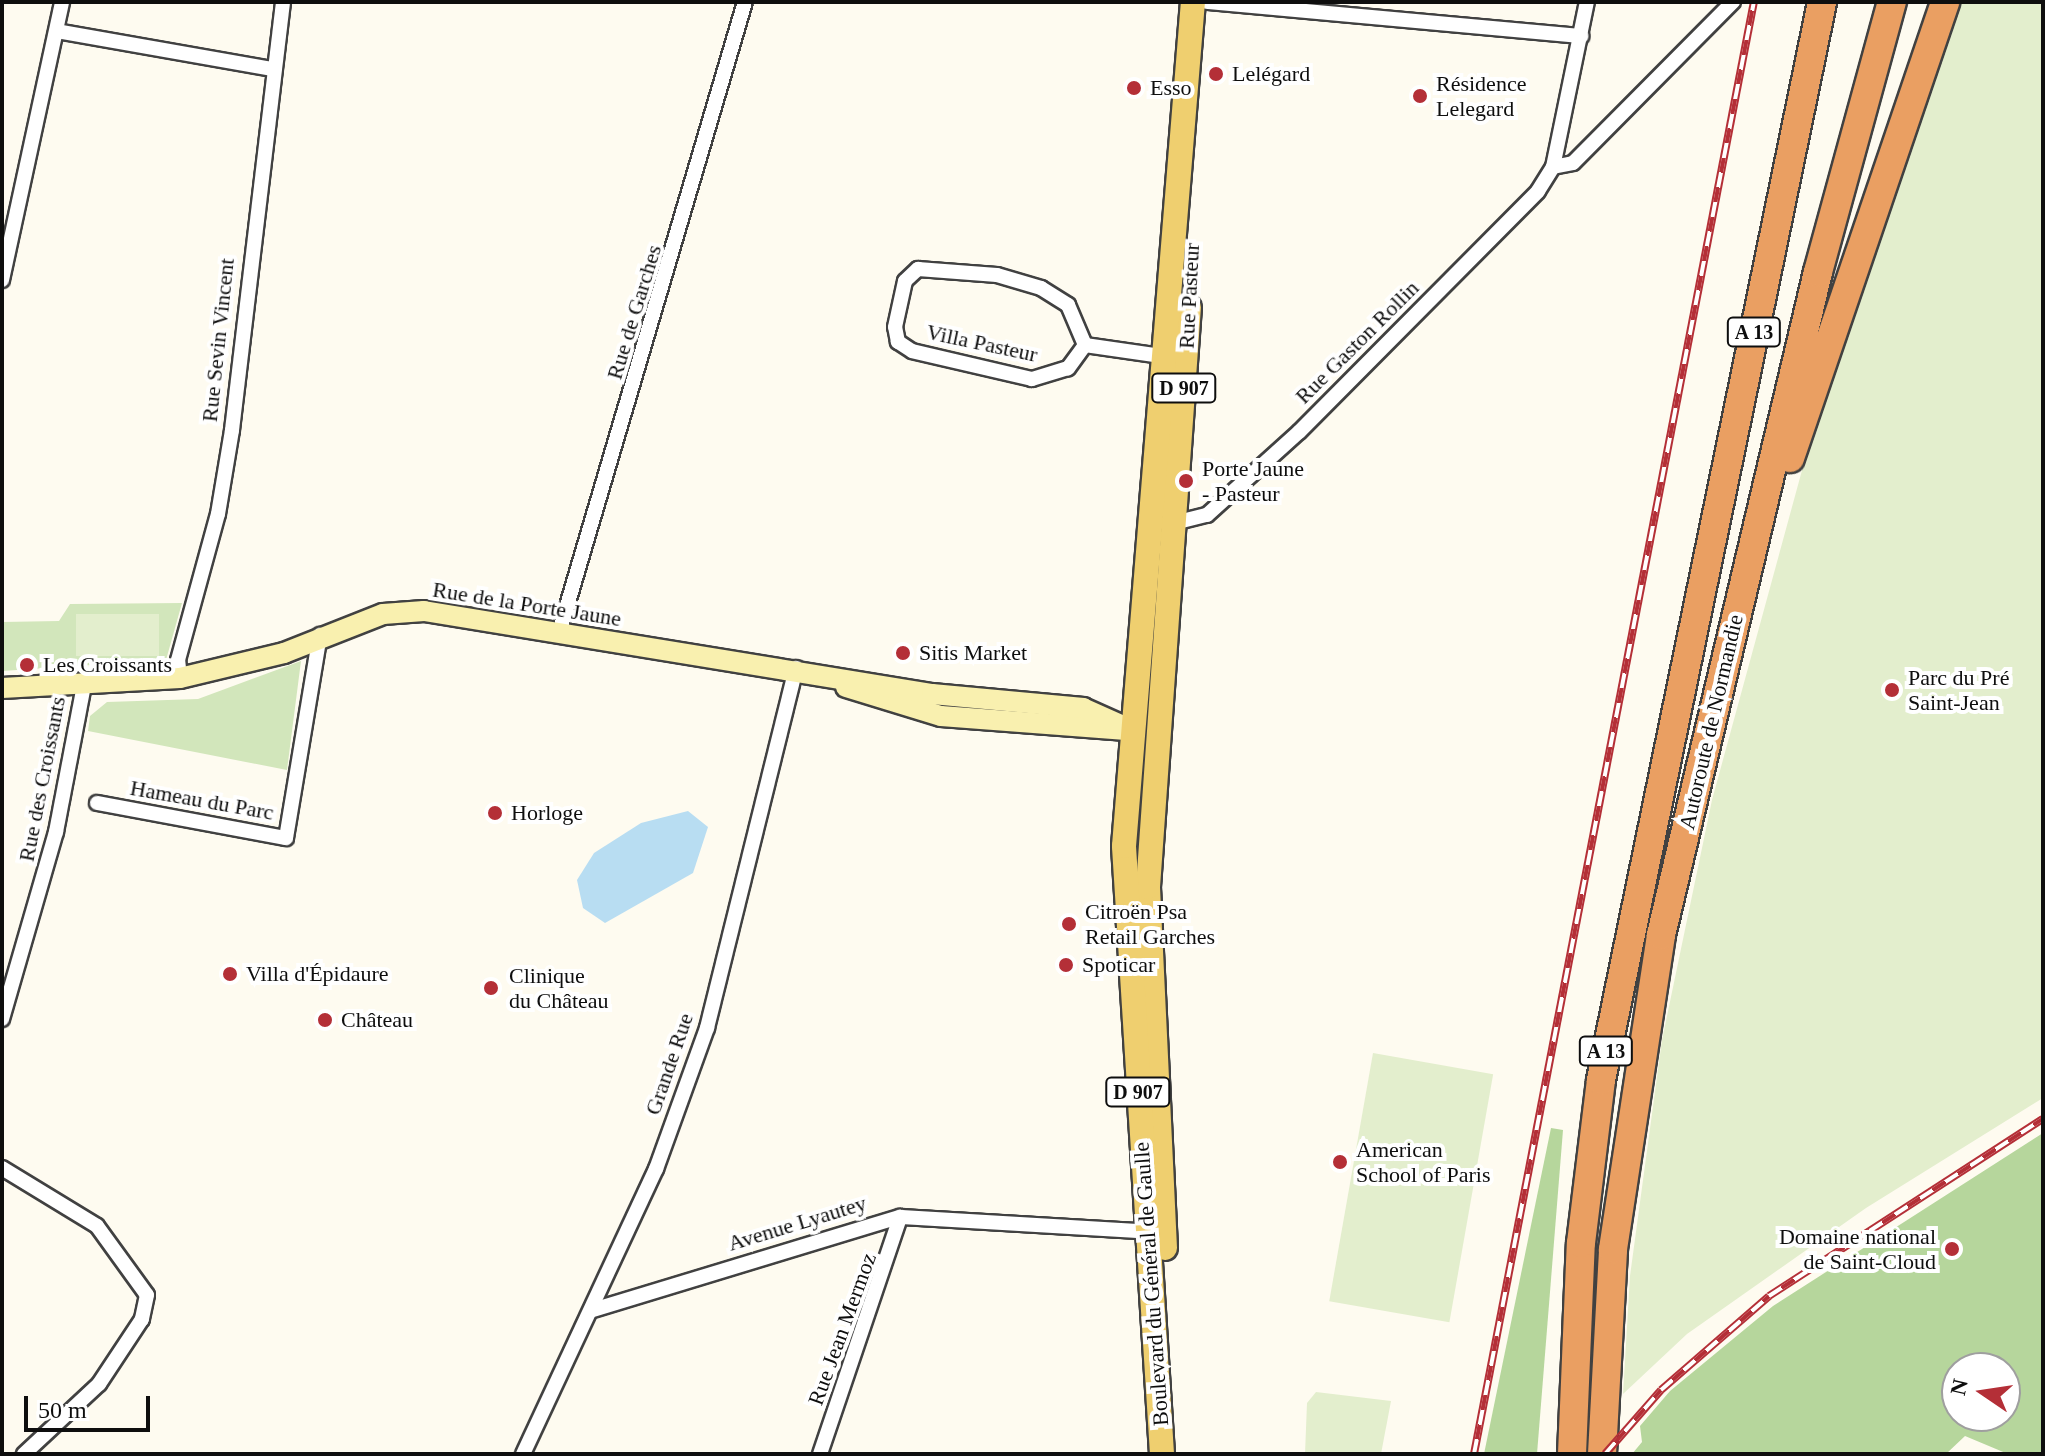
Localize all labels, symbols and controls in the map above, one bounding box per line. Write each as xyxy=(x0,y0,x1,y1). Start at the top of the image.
place label: Lelégard xyxy=(1232,61,1310,87)
marker: Lelégard xyxy=(1207,65,1225,83)
place label: Résidence Lelegard xyxy=(1436,70,1526,122)
place label: Esso xyxy=(1150,75,1192,101)
marker: Esso xyxy=(1125,79,1143,97)
marker: Résidence Lelegard xyxy=(1411,87,1429,105)
street label: Rue de Garches xyxy=(601,242,667,382)
street label: Rue Pasteur xyxy=(1173,243,1205,349)
street label: Rue Sevin Vincent xyxy=(196,257,240,423)
street label: Rue Gaston Rollin xyxy=(1290,275,1424,409)
road number: A 13 xyxy=(1726,316,1782,348)
street label: Villa Pasteur xyxy=(924,318,1040,368)
road number: D 907 xyxy=(1150,372,1218,404)
place label: Porte Jaune - Pasteur xyxy=(1202,455,1304,506)
marker: Porte Jaune - Pasteur xyxy=(1177,472,1195,490)
street label: Rue de la Porte Jaune xyxy=(431,576,623,632)
street label: Autoroute de Normandie xyxy=(1673,612,1749,832)
place label: Sitis Market xyxy=(919,640,1027,666)
marker: Sitis Market xyxy=(894,644,912,662)
place label: Les Croissants xyxy=(43,652,172,678)
marker: Les Croissants xyxy=(18,656,36,674)
place label: Parc du Pré Saint-Jean xyxy=(1908,664,2009,716)
marker: Parc du Pré Saint-Jean xyxy=(1883,681,1901,699)
street label: Rue des Croissants xyxy=(13,694,71,864)
street label: Hameau du Parc xyxy=(128,774,276,826)
place label: Horloge xyxy=(511,800,583,826)
marker: Horloge xyxy=(486,804,504,822)
place label: Citroën Psa Retail Garches xyxy=(1085,898,1215,950)
marker: Citroën Psa Retail Garches xyxy=(1060,915,1078,933)
place label: Spoticar xyxy=(1082,952,1155,978)
marker: Spoticar xyxy=(1057,956,1075,974)
place label: Villa d'Épidaure xyxy=(246,961,389,987)
place label: Clinique du Château xyxy=(509,962,609,1014)
marker: Villa d'Épidaure xyxy=(221,965,239,983)
marker: Clinique du Château xyxy=(480,977,502,999)
place label: Château xyxy=(341,1007,413,1033)
street label: Grande Rue xyxy=(639,1010,699,1118)
marker: Château xyxy=(316,1011,334,1029)
road number: A 13 xyxy=(1578,1035,1634,1067)
road number: D 907 xyxy=(1104,1076,1172,1108)
place label: American School of Paris xyxy=(1356,1136,1490,1188)
street label: Boulevard du Général de Gaulle xyxy=(1128,1141,1174,1427)
marker: American School of Paris xyxy=(1331,1153,1349,1171)
street label: Avenue Lyautey xyxy=(725,1189,869,1257)
place label: Domaine national de Saint-Cloud xyxy=(1779,1223,1936,1274)
marker: Domaine national de Saint-Cloud xyxy=(1943,1240,1961,1258)
street label: Rue Jean Mermoz xyxy=(802,1249,882,1409)
north arrow xyxy=(1941,1352,2021,1432)
text: N xyxy=(1945,1376,1973,1397)
scale bar xyxy=(28,1380,154,1430)
text: 50 m xyxy=(38,1397,87,1423)

